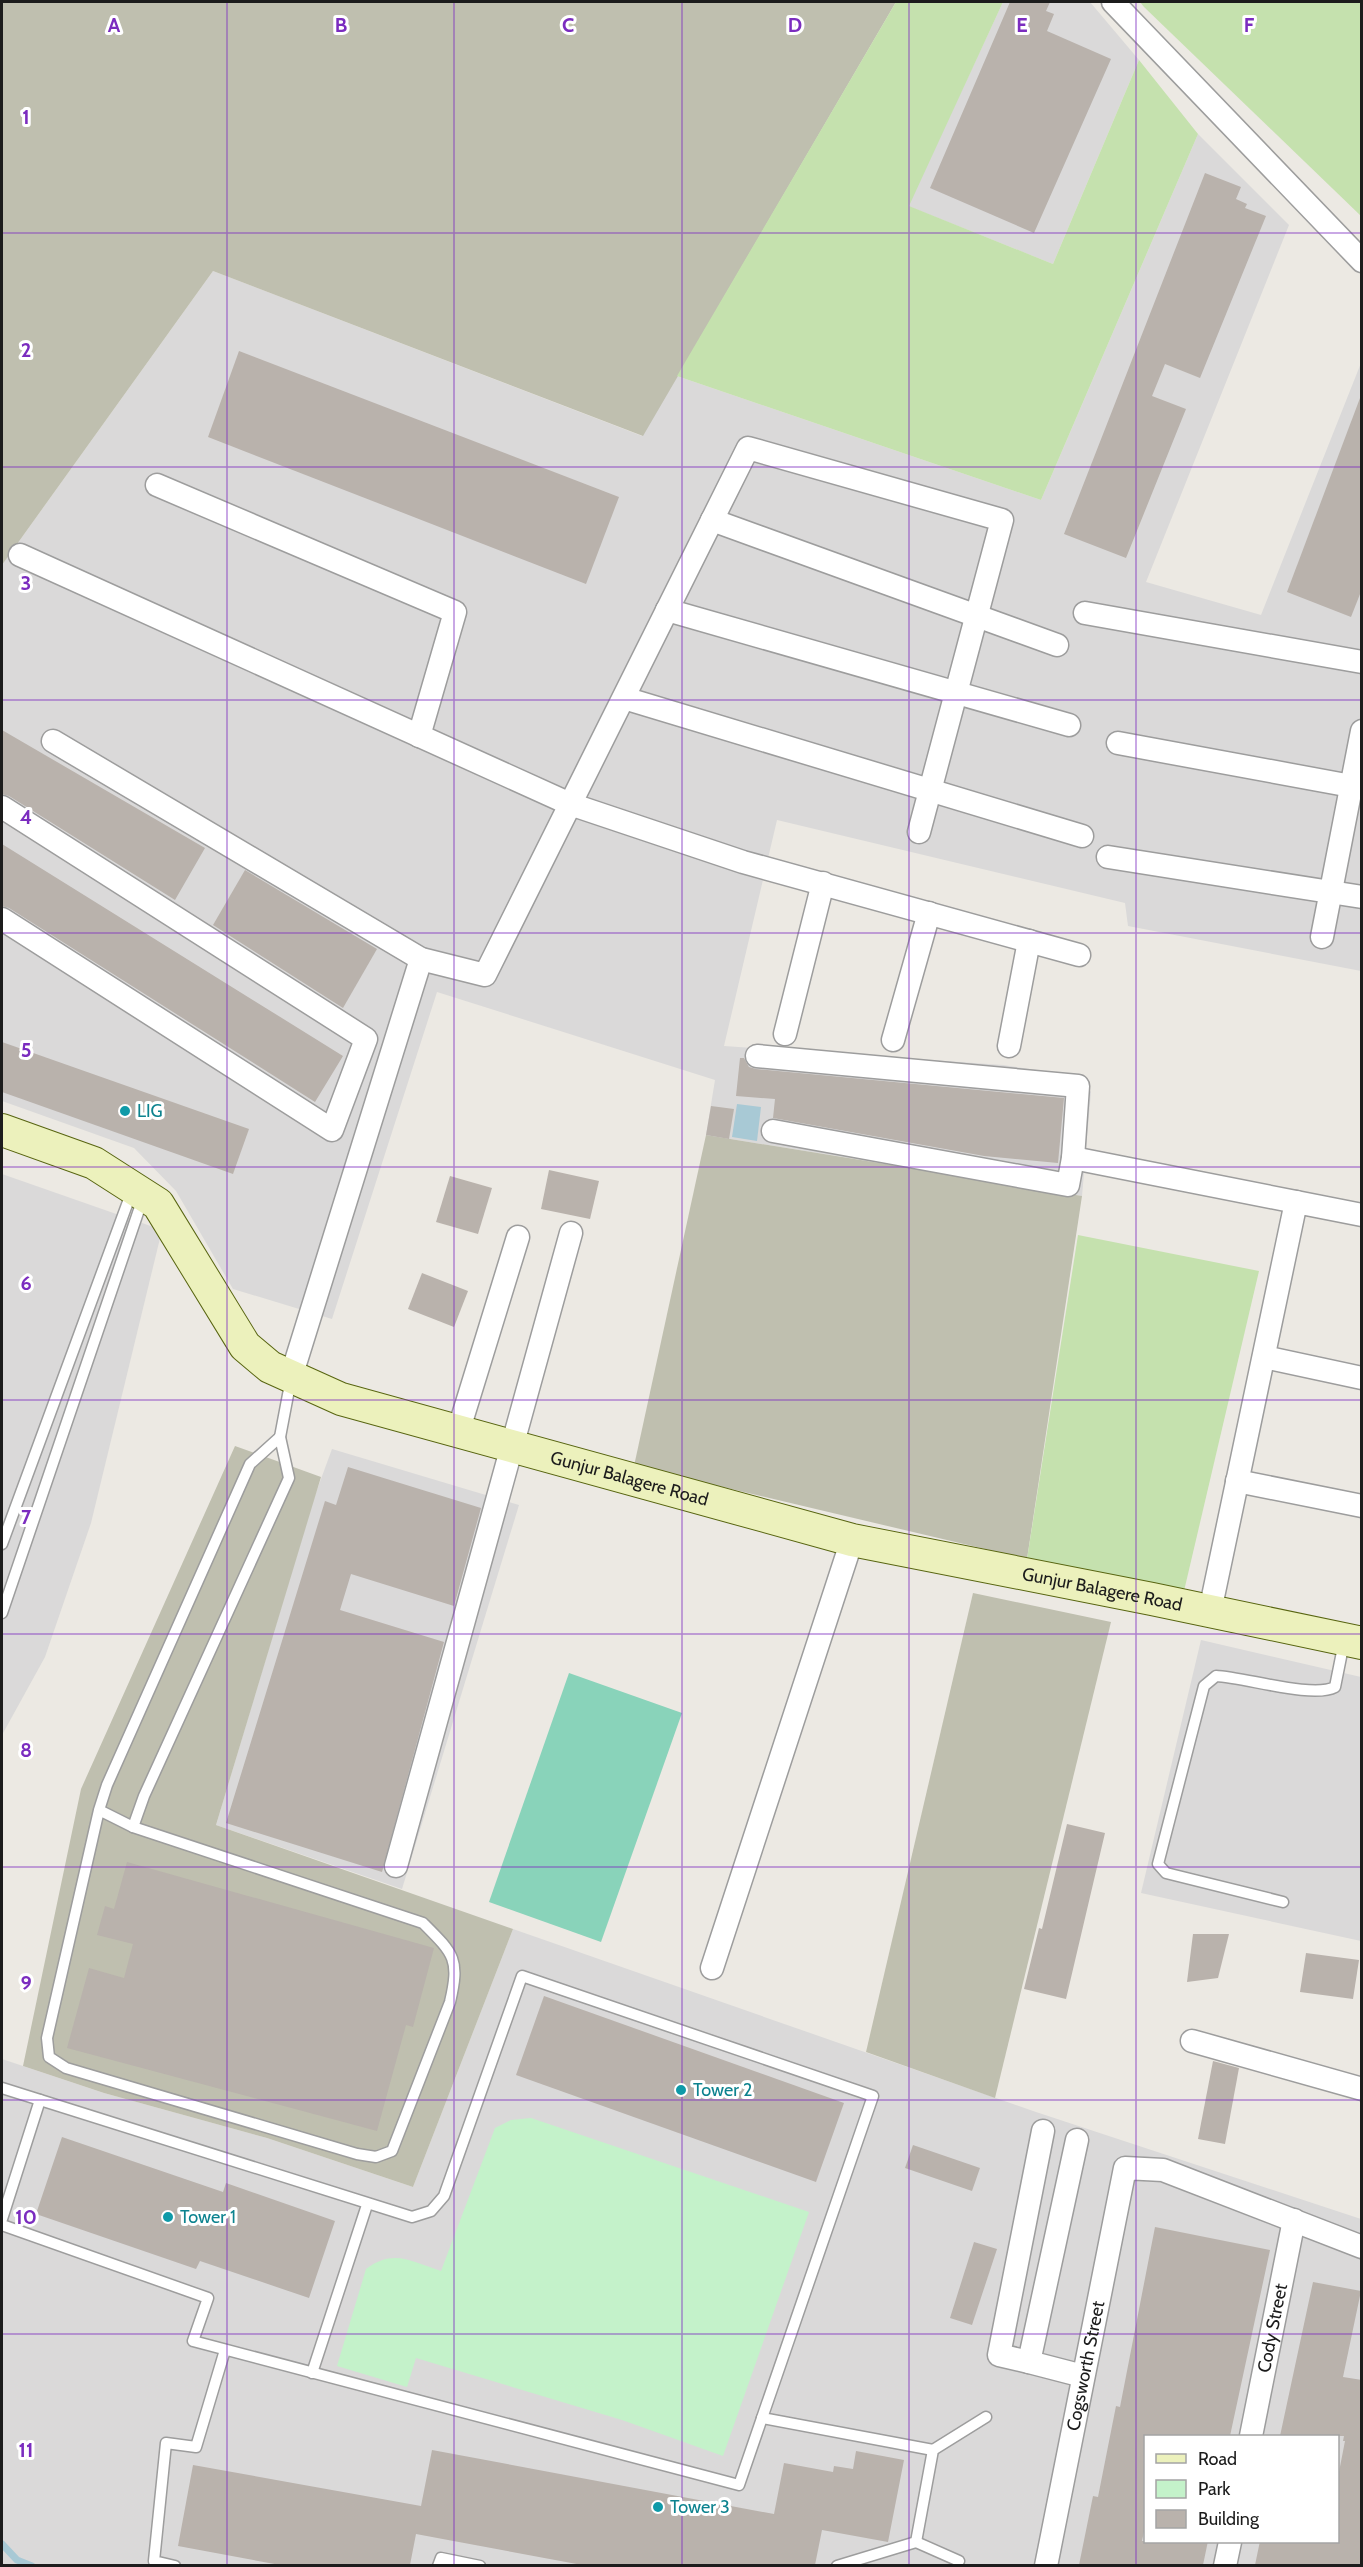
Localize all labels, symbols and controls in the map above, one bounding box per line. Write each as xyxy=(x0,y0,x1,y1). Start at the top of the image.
text: A xyxy=(108,13,121,37)
text: B xyxy=(335,13,347,37)
text: C xyxy=(562,13,574,37)
text: D xyxy=(788,13,802,37)
text: E xyxy=(1016,13,1028,37)
text: F xyxy=(1244,13,1255,37)
text: 1 xyxy=(22,105,30,129)
text: 2 xyxy=(21,338,31,362)
text: 3 xyxy=(21,571,31,595)
text: 4 xyxy=(20,805,32,829)
text: 5 xyxy=(21,1038,31,1062)
place label: LIG xyxy=(137,1100,163,1122)
marker: LIG xyxy=(118,1104,132,1118)
text: 6 xyxy=(20,1271,32,1295)
street label: Gunjur Balagere Road xyxy=(548,1446,711,1511)
text: 7 xyxy=(21,1505,32,1529)
street label: Gunjur Balagere Road xyxy=(1020,1563,1184,1616)
text: 8 xyxy=(20,1738,32,1762)
text: 9 xyxy=(20,1971,32,1995)
place label: Tower 2 xyxy=(693,2079,752,2101)
marker: Tower 2 xyxy=(674,2083,688,2097)
text: 10 xyxy=(15,2205,37,2229)
place label: Tower 1 xyxy=(180,2206,236,2228)
marker: Tower 1 xyxy=(161,2210,175,2224)
street label: Cody Street xyxy=(1253,2282,1292,2375)
street label: Cogsworth Street xyxy=(1062,2299,1109,2433)
legend xyxy=(1144,2435,1339,2543)
text: 11 xyxy=(19,2438,33,2462)
text: Road xyxy=(1198,2448,1237,2470)
text: Park xyxy=(1198,2478,1231,2500)
place label: Tower 3 xyxy=(670,2496,730,2518)
marker: Tower 3 xyxy=(651,2500,665,2514)
text: Building xyxy=(1198,2508,1260,2530)

